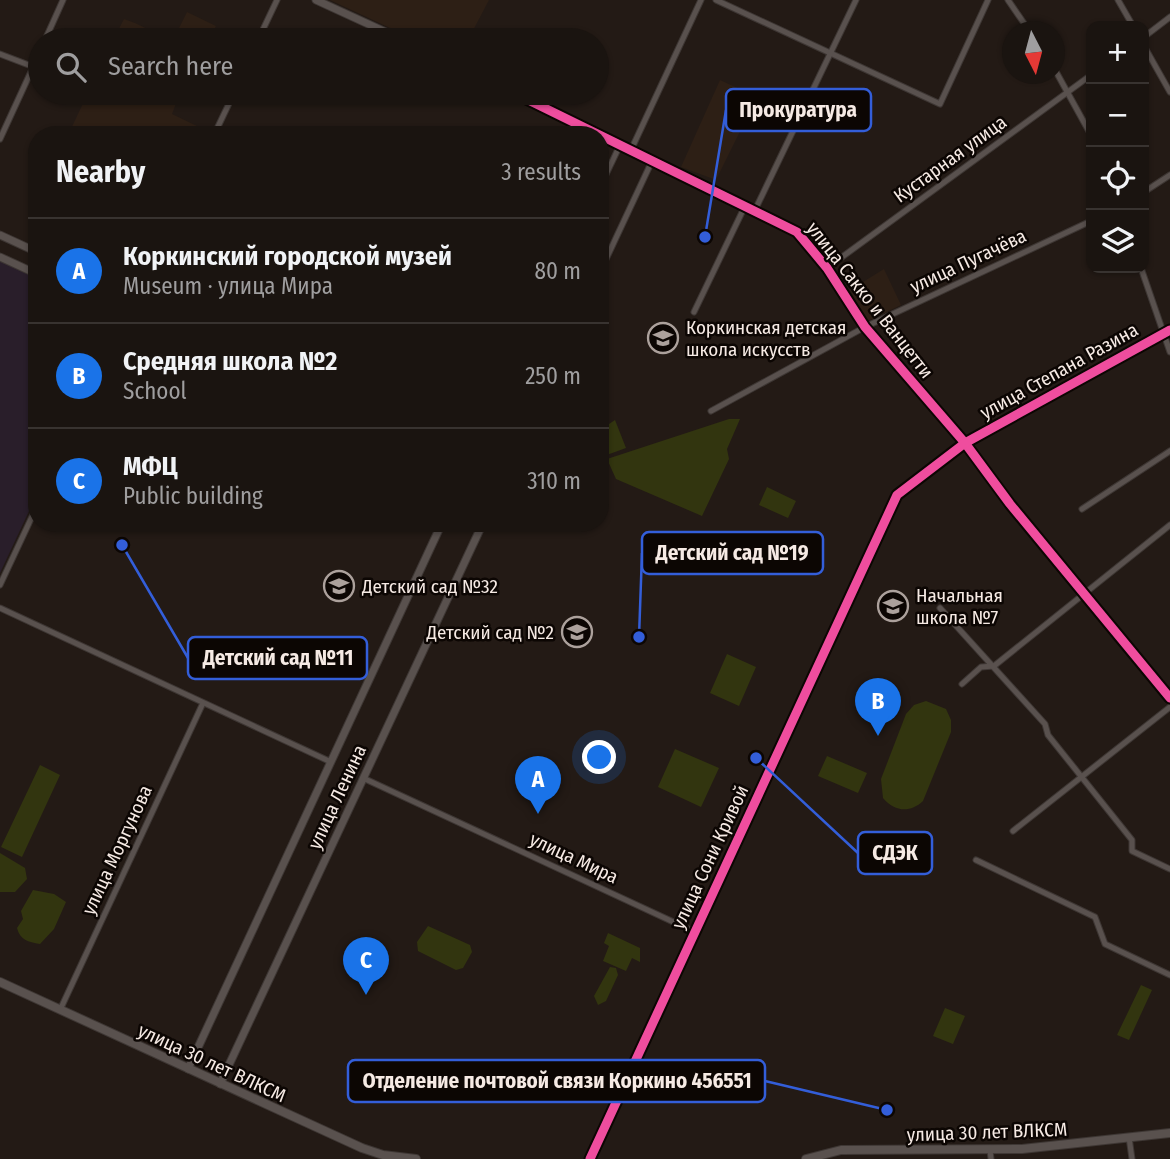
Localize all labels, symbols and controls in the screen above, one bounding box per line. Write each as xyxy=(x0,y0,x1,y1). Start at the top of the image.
north arrow xyxy=(1002,21,1065,84)
map controls xyxy=(1086,21,1149,273)
button: + xyxy=(1086,21,1149,84)
search box xyxy=(28,28,609,105)
icon: search xyxy=(52,48,90,86)
text: Search here xyxy=(108,51,233,82)
button: − xyxy=(1086,84,1149,147)
callout: Прокуратура xyxy=(726,89,871,131)
text: Прокуратура xyxy=(739,97,857,123)
street label: Кустарная улица xyxy=(889,110,1011,208)
button: locate xyxy=(1086,147,1149,210)
text: Nearby xyxy=(56,154,145,190)
text: 3 results xyxy=(501,158,581,186)
button: layers xyxy=(1086,210,1149,273)
street label: улица Сакко и Ванцетти xyxy=(802,217,938,383)
street label: улица Пугачёва xyxy=(906,224,1030,298)
text: Коркинский городской музей xyxy=(123,241,452,272)
text: A xyxy=(73,257,85,285)
text: 80 m xyxy=(534,257,581,285)
text: Museum · улица Мира xyxy=(123,272,333,300)
place label: Коркинская детская школа искусств xyxy=(686,316,846,361)
street label: улица Степана Разина xyxy=(976,318,1142,424)
school or university icon: Коркинская детская школа искусств xyxy=(646,321,680,355)
text: Средняя школа №2 xyxy=(123,346,337,377)
text: B xyxy=(73,362,85,390)
text: 250 m xyxy=(525,362,581,390)
text: School xyxy=(123,377,187,405)
text: МФЦ xyxy=(123,451,178,482)
text: C xyxy=(73,467,85,495)
text: 310 m xyxy=(527,467,581,495)
text: Public building xyxy=(123,482,263,510)
callout: Детский сад №19 xyxy=(642,532,823,574)
text: Детский сад №19 xyxy=(654,540,809,566)
school or university icon: Детский сад №32 xyxy=(322,569,356,603)
place label: Детский сад №32 xyxy=(361,575,498,598)
place label: Начальная школа №7 xyxy=(916,584,1003,629)
school or university icon: Начальная школа №7 xyxy=(876,589,910,623)
school or university icon: Детский сад №2 xyxy=(560,615,594,649)
place label: Детский сад №2 xyxy=(426,621,554,644)
callout: Детский сад №11 xyxy=(188,637,367,679)
text: Детский сад №11 xyxy=(202,645,353,671)
pin: B xyxy=(855,678,901,736)
your location xyxy=(582,740,616,774)
street label: улица Ленина xyxy=(303,741,371,853)
pin: A xyxy=(515,756,561,814)
street label: улица Сони Кривой xyxy=(667,781,753,933)
street label: улица Моргунова xyxy=(77,782,157,918)
street label: улица Мира xyxy=(526,827,622,889)
callout: СДЭК xyxy=(858,832,932,874)
text: СДЭК xyxy=(872,840,919,866)
pin: C xyxy=(343,937,389,995)
street label: улица 30 лет ВЛКСМ xyxy=(134,1019,290,1107)
callout: Отделение почтовой связи Коркино 456551 xyxy=(348,1060,765,1102)
text: Отделение почтовой связи Коркино 456551 xyxy=(362,1068,752,1094)
street label: улица 30 лет ВЛКСМ xyxy=(906,1118,1068,1146)

